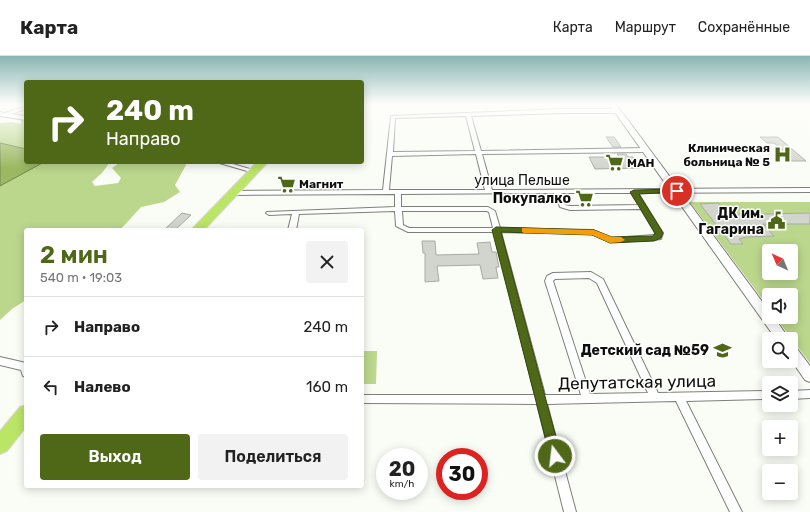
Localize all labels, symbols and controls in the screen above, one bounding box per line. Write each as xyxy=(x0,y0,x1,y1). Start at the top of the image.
text: Карта xyxy=(20,16,78,39)
text: Карта xyxy=(553,19,593,36)
text: Маршрут xyxy=(615,19,676,36)
text: Сохранённые xyxy=(698,19,790,36)
text: 240 m xyxy=(106,94,194,127)
icon: right xyxy=(40,96,92,148)
text: Направо xyxy=(106,128,181,150)
place label: Клиническая больница № 5 xyxy=(683,141,770,169)
hospital icon: Клиническая больница № 5 xyxy=(773,145,793,165)
supermarket icon: МАН xyxy=(604,153,624,173)
place label: МАН xyxy=(627,156,655,170)
street label: улица Пельше xyxy=(474,172,570,189)
supermarket icon: Магнит xyxy=(276,174,296,194)
pin xyxy=(660,174,694,208)
place label: Магнит xyxy=(299,177,344,191)
icon: arrive xyxy=(666,180,688,202)
supermarket icon: Покупалко xyxy=(574,188,594,208)
place label: Покупалко xyxy=(493,190,571,207)
place label: ДК им. Гагарина xyxy=(698,205,764,238)
public building icon: ДК им. Гагарина xyxy=(767,211,787,231)
text: 2 мин xyxy=(40,241,108,269)
button: close xyxy=(306,241,348,283)
north arrow xyxy=(762,244,798,280)
map controls xyxy=(762,244,798,500)
text: 540 m · 19:03 xyxy=(40,270,122,285)
button: sound xyxy=(762,288,798,324)
icon: right xyxy=(40,316,62,338)
text: Направо xyxy=(74,318,140,336)
text: 240 m xyxy=(303,318,348,336)
button: search xyxy=(762,332,798,368)
school or university icon: Детский сад №59 xyxy=(712,340,732,360)
place label: Детский сад №59 xyxy=(581,342,709,359)
street label: Депутатская улица xyxy=(558,371,716,393)
icon: left xyxy=(40,376,62,398)
button: layers xyxy=(762,376,798,412)
text: Налево xyxy=(74,378,131,396)
text: 160 m xyxy=(306,378,348,396)
button: + xyxy=(762,420,798,456)
button: Выход xyxy=(40,434,190,480)
button: Поделиться xyxy=(198,434,348,480)
position arrow xyxy=(534,435,576,477)
speed limit sign: 30 xyxy=(436,448,488,500)
text: 20 xyxy=(389,457,415,481)
button: − xyxy=(762,464,798,500)
text: km/h xyxy=(390,478,414,490)

